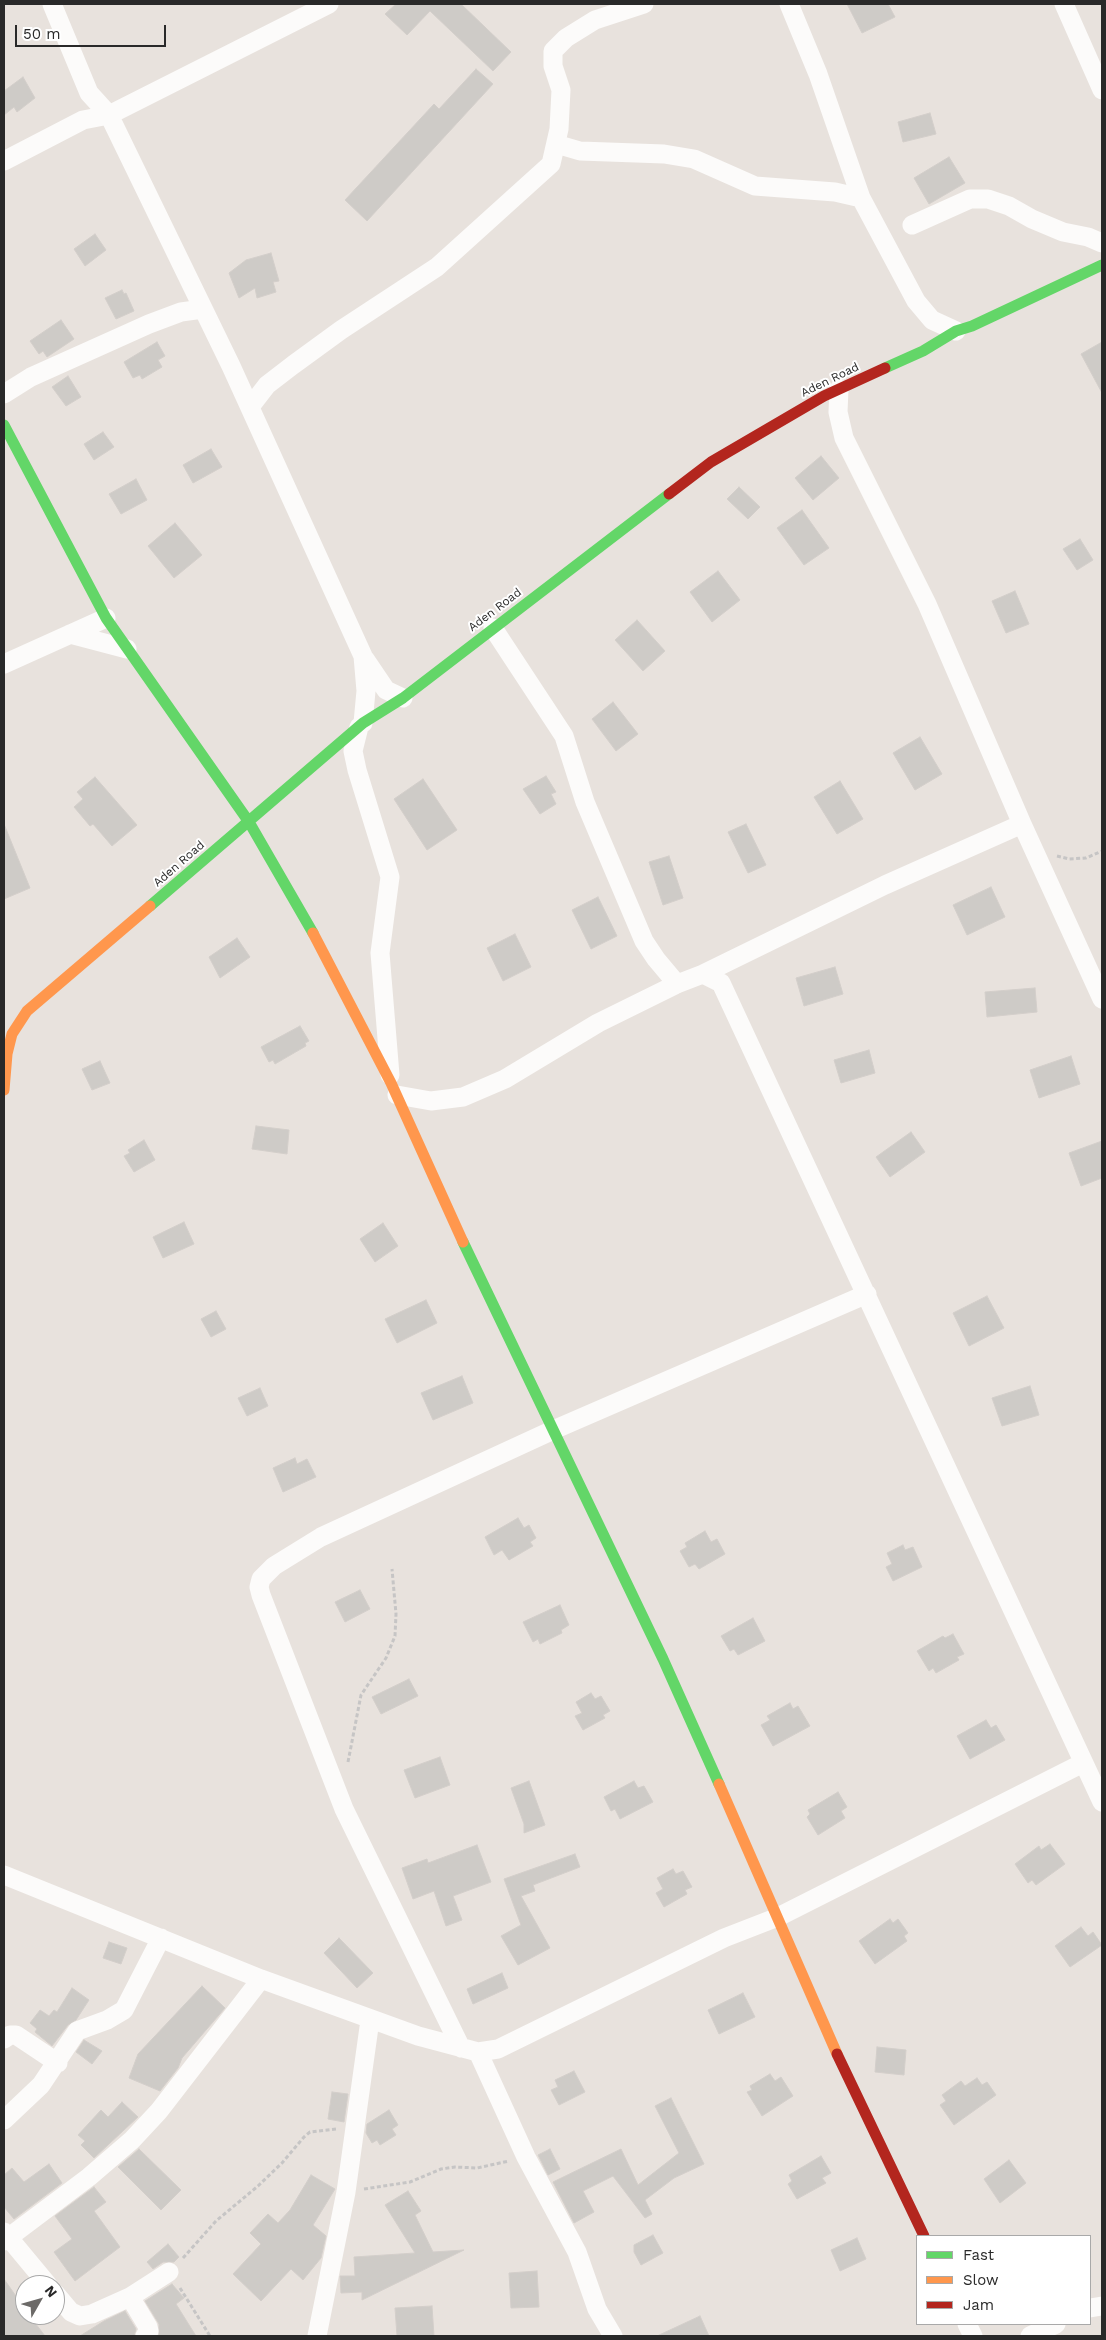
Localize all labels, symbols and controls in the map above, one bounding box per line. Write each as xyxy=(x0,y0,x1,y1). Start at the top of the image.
scale bar xyxy=(18,15,169,47)
text: 50 m xyxy=(23,25,60,43)
street label: Aden Road xyxy=(798,360,862,400)
street label: Aden Road xyxy=(465,585,525,635)
street label: Aden Road xyxy=(150,838,208,890)
legend xyxy=(916,2235,1091,2325)
text: Fast xyxy=(963,2246,994,2264)
text: Slow xyxy=(963,2271,999,2289)
north arrow xyxy=(15,2275,65,2325)
text: N xyxy=(42,2282,61,2300)
text: Jam xyxy=(963,2296,994,2314)

